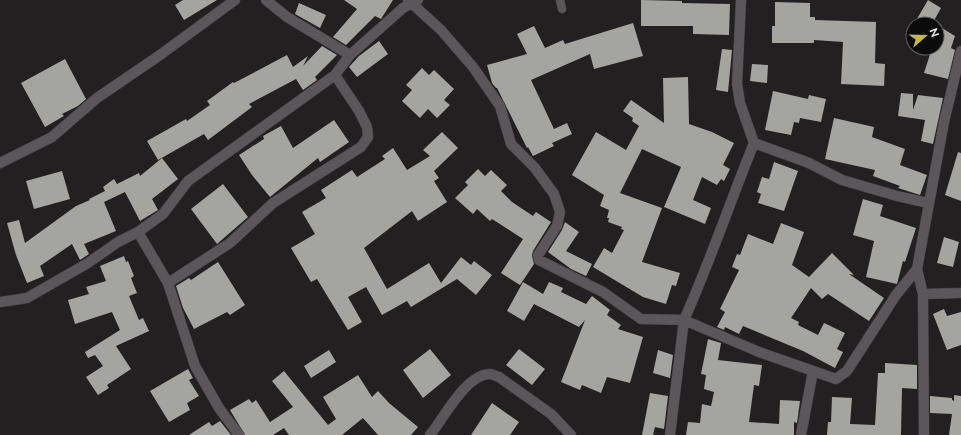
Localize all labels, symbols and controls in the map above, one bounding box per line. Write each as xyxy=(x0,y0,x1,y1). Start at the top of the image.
north arrow xyxy=(905,16,945,56)
text: N xyxy=(926,27,941,39)

